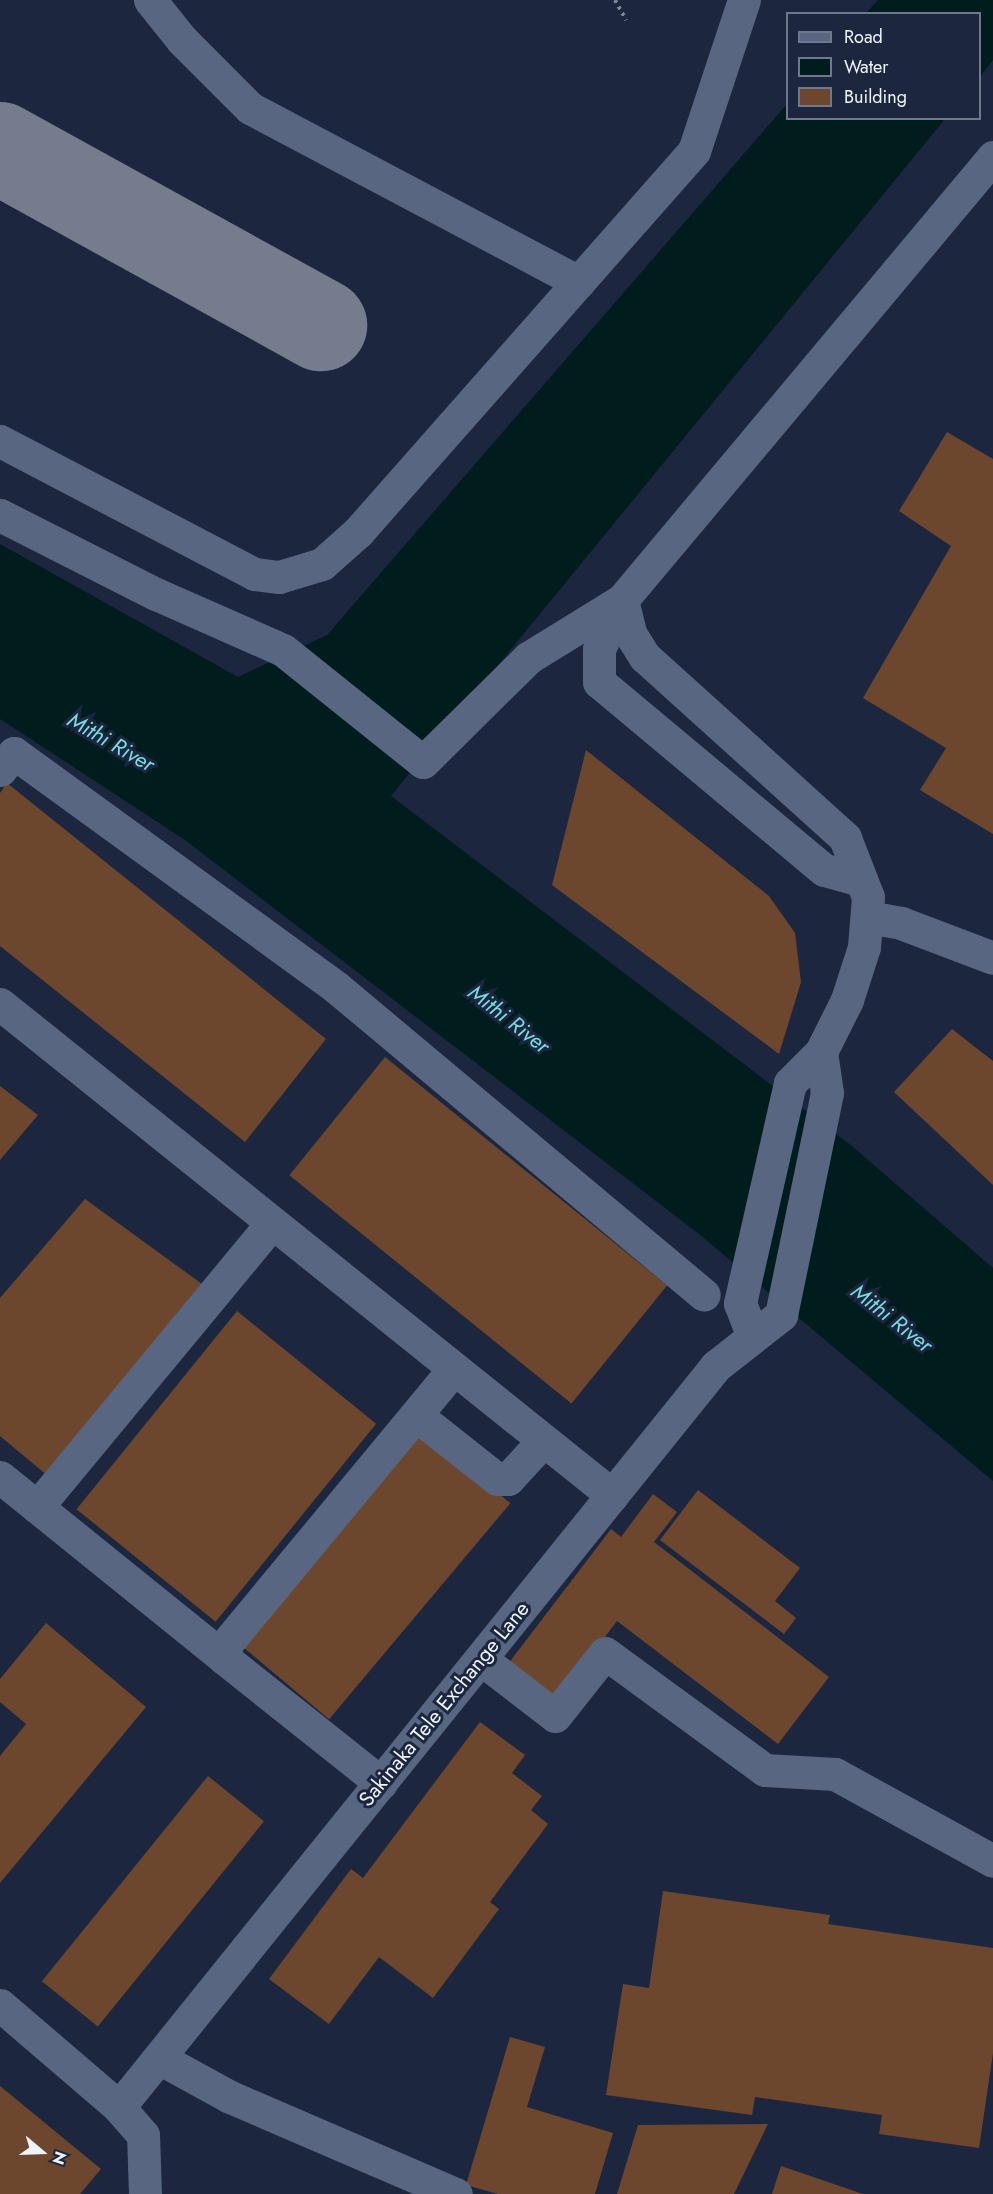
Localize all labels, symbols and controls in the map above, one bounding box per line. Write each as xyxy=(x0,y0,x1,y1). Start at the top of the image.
legend xyxy=(786,12,981,120)
text: Road xyxy=(844,24,883,50)
text: Water xyxy=(844,54,888,80)
text: Building xyxy=(844,84,907,110)
water label: Mithi River xyxy=(63,707,159,777)
water label: Mithi River xyxy=(463,979,555,1059)
water label: Mithi River xyxy=(846,1278,938,1358)
street label: Sakinaka Tele Exchange Lane xyxy=(354,1597,534,1811)
north arrow xyxy=(12,2122,72,2182)
text: N xyxy=(47,2148,72,2168)

